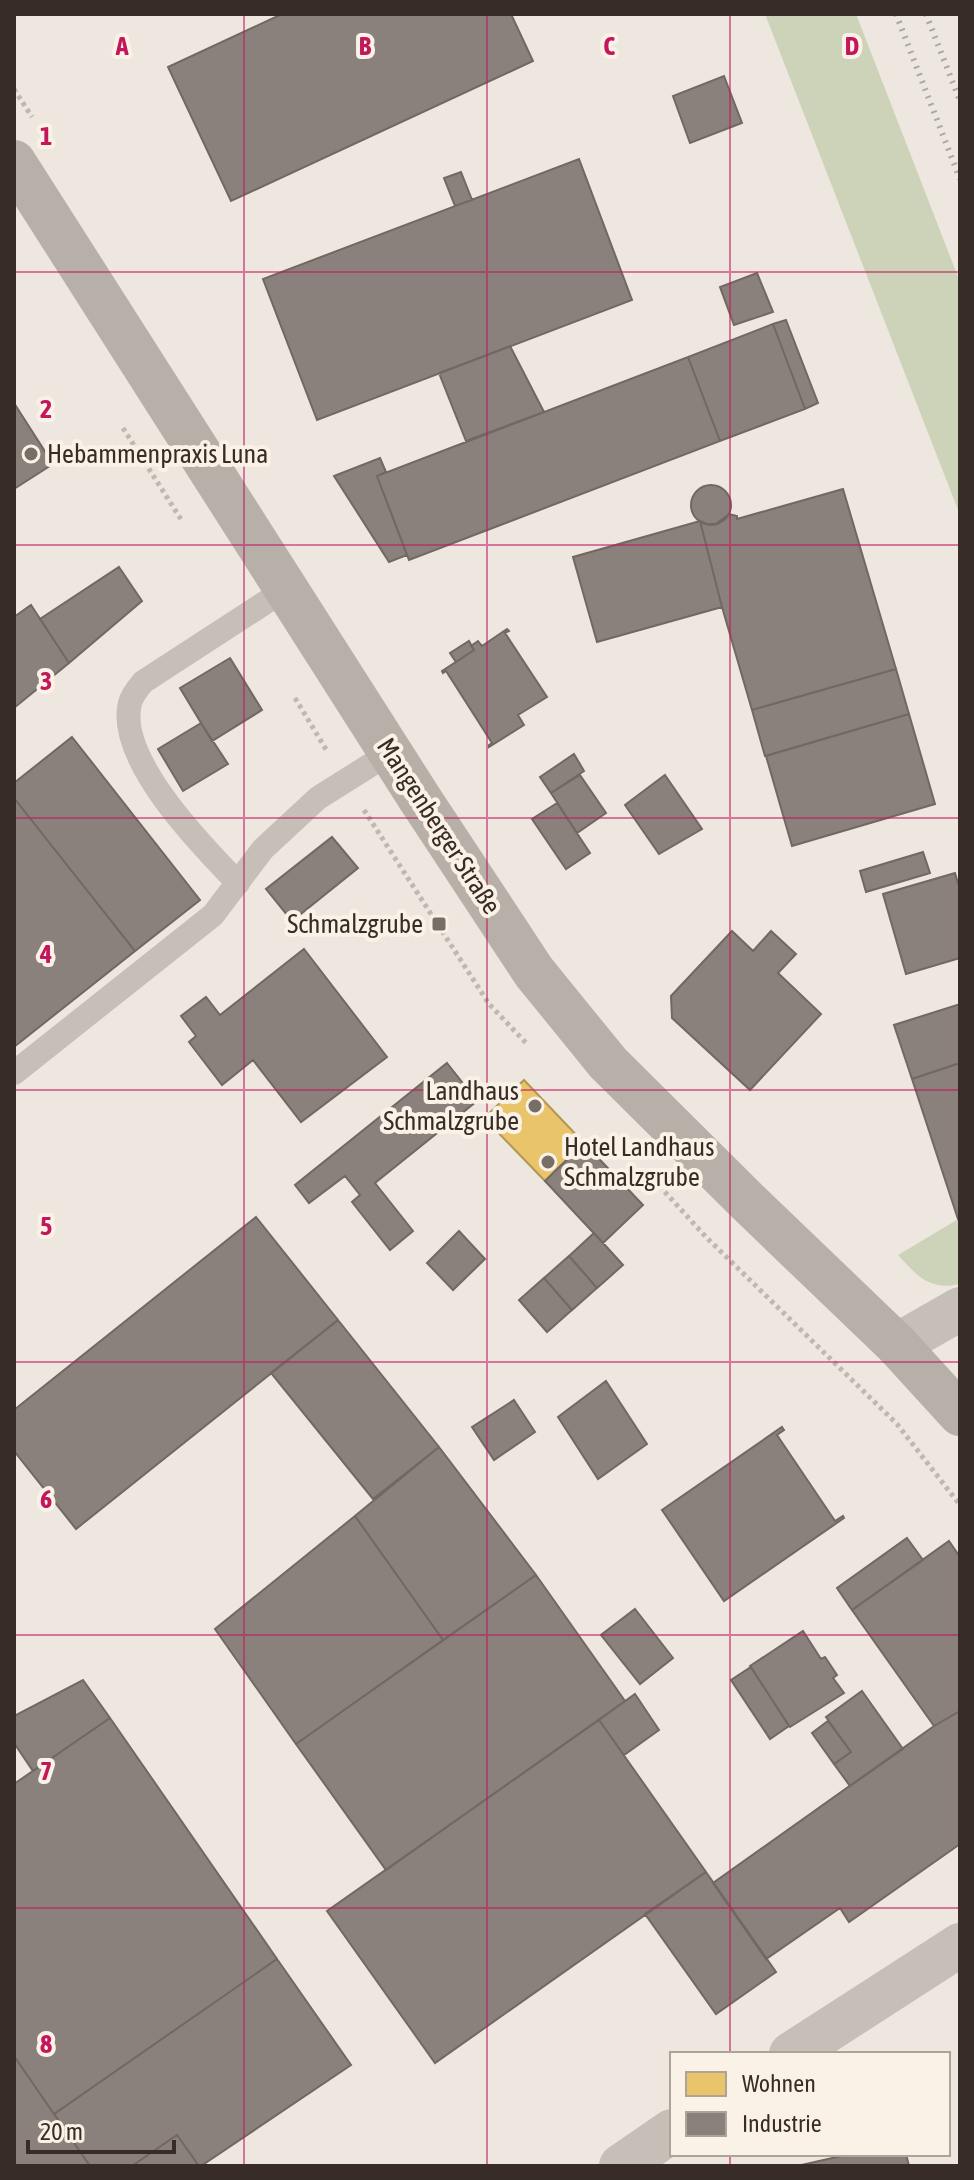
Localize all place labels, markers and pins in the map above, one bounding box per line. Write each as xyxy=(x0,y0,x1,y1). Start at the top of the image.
place label: Hebammenpraxis Luna xyxy=(47,439,268,469)
marker: Hebammenpraxis Luna xyxy=(22,445,40,463)
place label: Schmalzgrube xyxy=(287,909,423,939)
marker: Schmalzgrube xyxy=(430,915,448,933)
place label: Landhaus Schmalzgrube xyxy=(383,1076,519,1136)
marker: Landhaus Schmalzgrube xyxy=(526,1097,544,1115)
place label: Hotel Landhaus Schmalzgrube xyxy=(564,1132,714,1192)
marker: Hotel Landhaus Schmalzgrube xyxy=(539,1153,557,1171)

